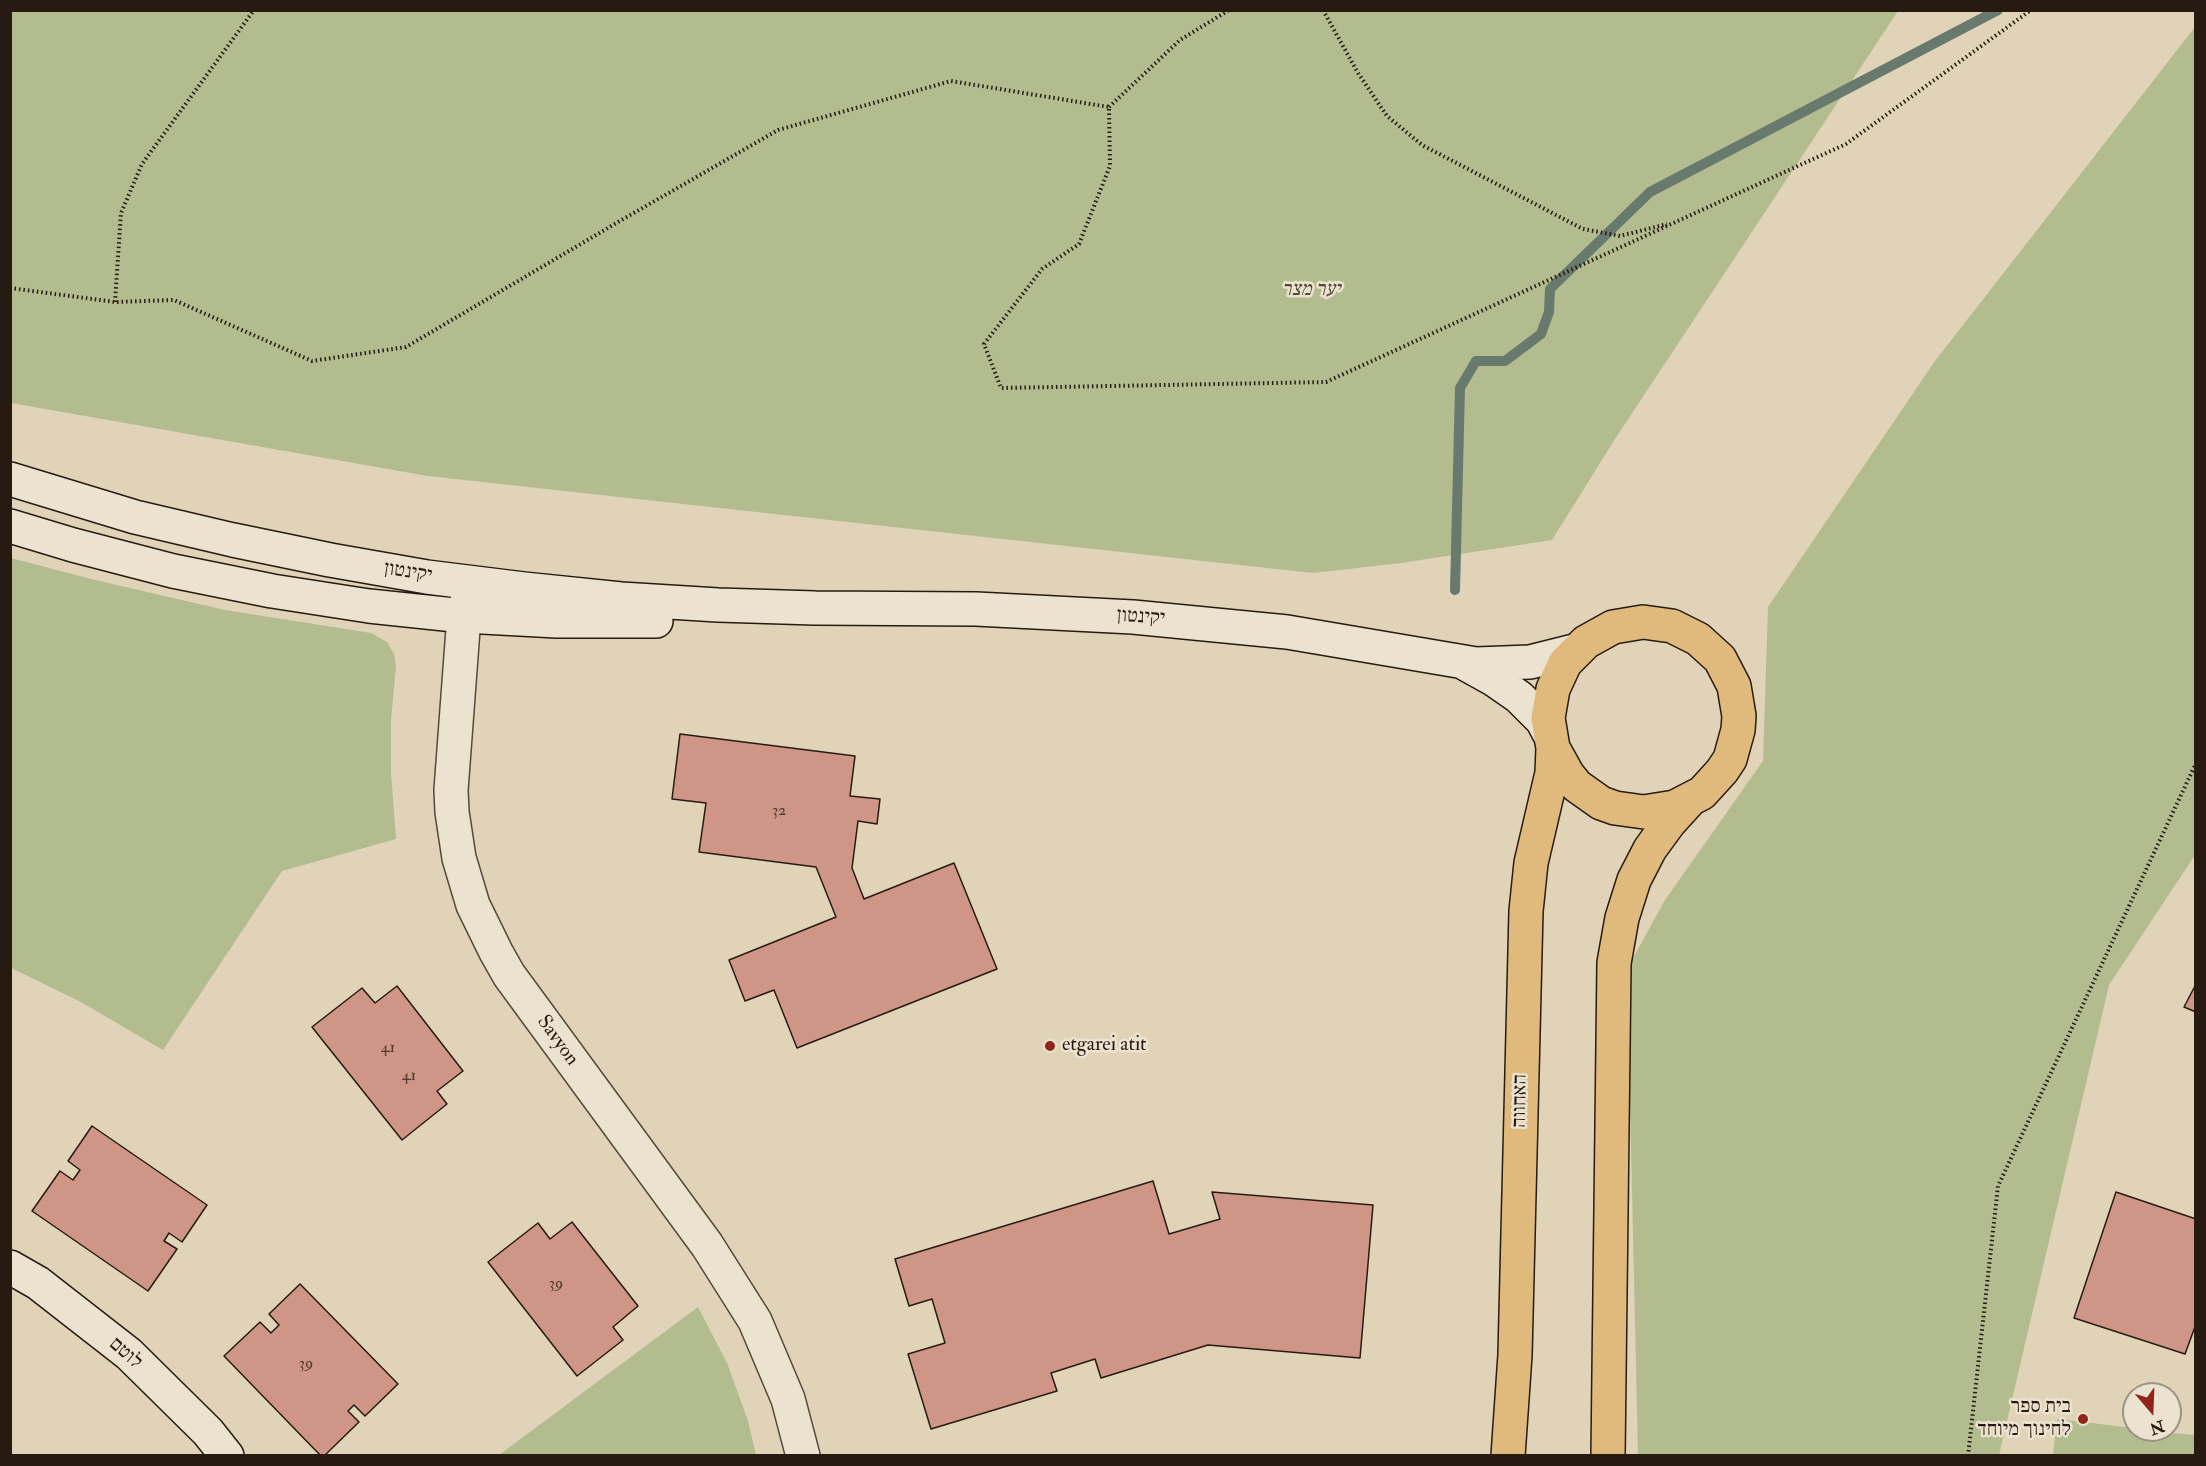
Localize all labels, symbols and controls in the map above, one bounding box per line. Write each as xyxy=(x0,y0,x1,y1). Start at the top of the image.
park label: יער מצר xyxy=(1282,279,1340,303)
street label: יקינטון xyxy=(382,557,434,589)
street label: יקינטון xyxy=(1116,604,1166,632)
house number: 32 xyxy=(772,802,786,822)
street label: Savyon xyxy=(531,1011,583,1071)
place label: etgarei atit xyxy=(1062,1034,1147,1058)
house number: 41 xyxy=(381,1039,395,1059)
marker: etgarei atit xyxy=(1043,1039,1057,1053)
house number: 41 xyxy=(402,1067,416,1087)
street label: האחווה xyxy=(1509,1074,1533,1128)
house number: 39 xyxy=(549,1275,563,1295)
street label: לוטם xyxy=(103,1333,147,1375)
house number: 39 xyxy=(299,1355,313,1375)
north arrow xyxy=(2122,1382,2182,1442)
place label: בית ספר לחינוך מיוחד xyxy=(1977,1396,2071,1443)
marker: בית ספר לחינוך מיוחד xyxy=(2076,1412,2090,1426)
text: N xyxy=(2147,1415,2167,1439)

